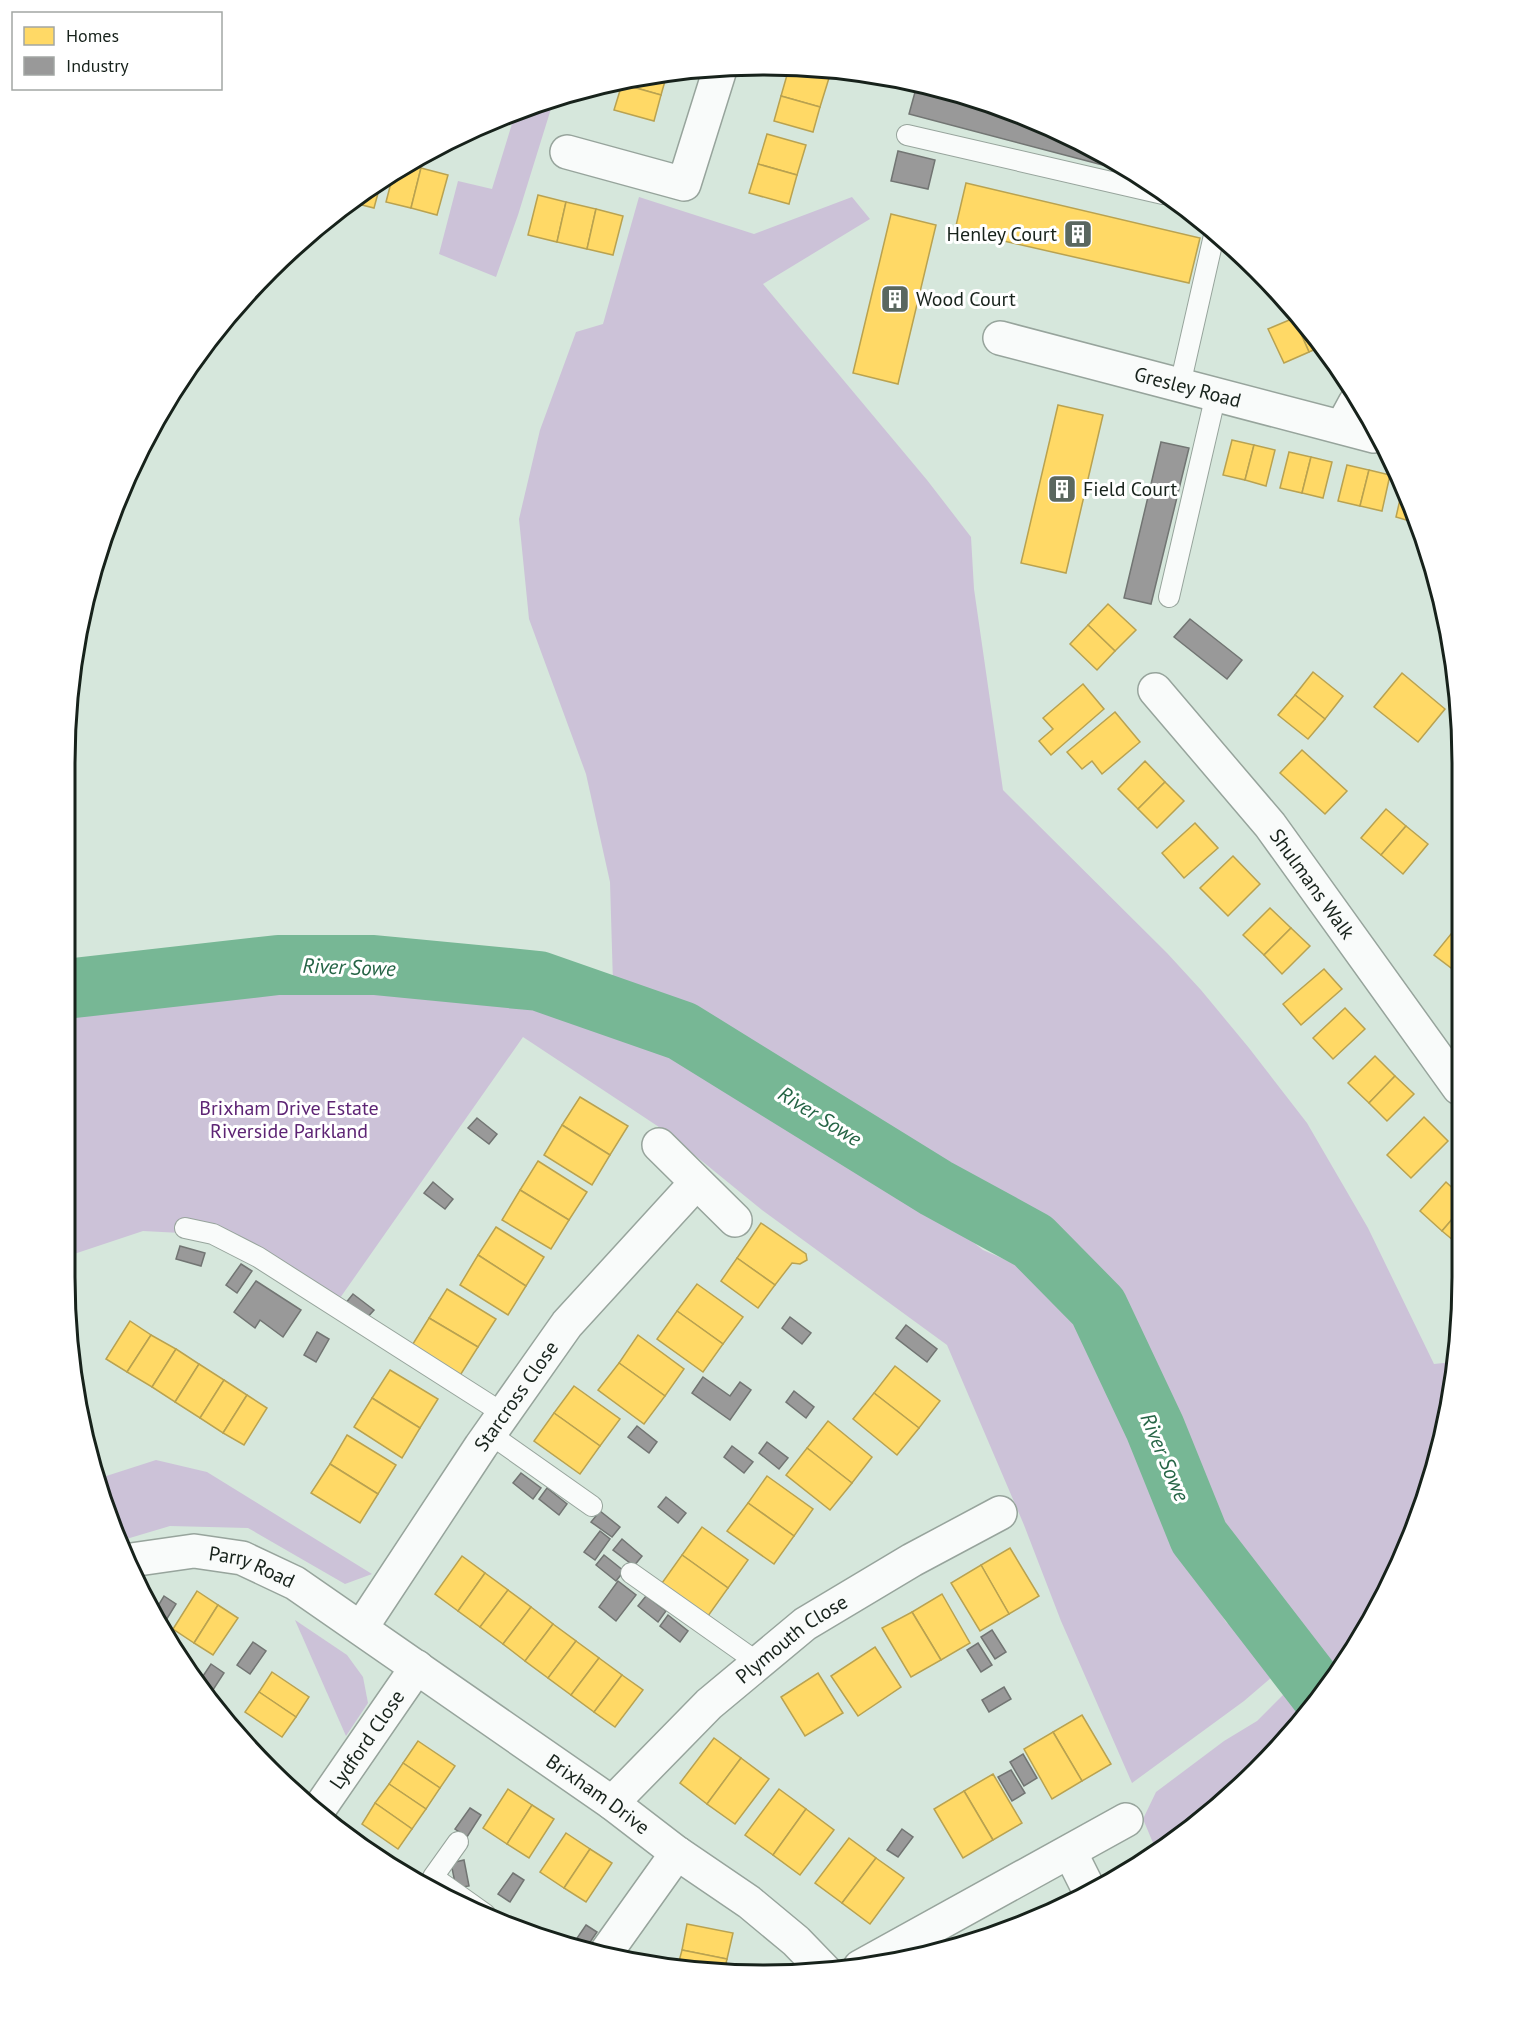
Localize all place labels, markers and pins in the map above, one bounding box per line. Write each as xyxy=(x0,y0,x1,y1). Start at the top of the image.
building icon: Henley Court xyxy=(1062,218,1094,250)
place label: Henley Court xyxy=(947,221,1057,247)
building icon: Wood Court xyxy=(879,283,911,315)
place label: Wood Court xyxy=(916,286,1016,312)
building icon: Field Court xyxy=(1046,473,1078,505)
place label: Field Court xyxy=(1083,476,1177,502)

